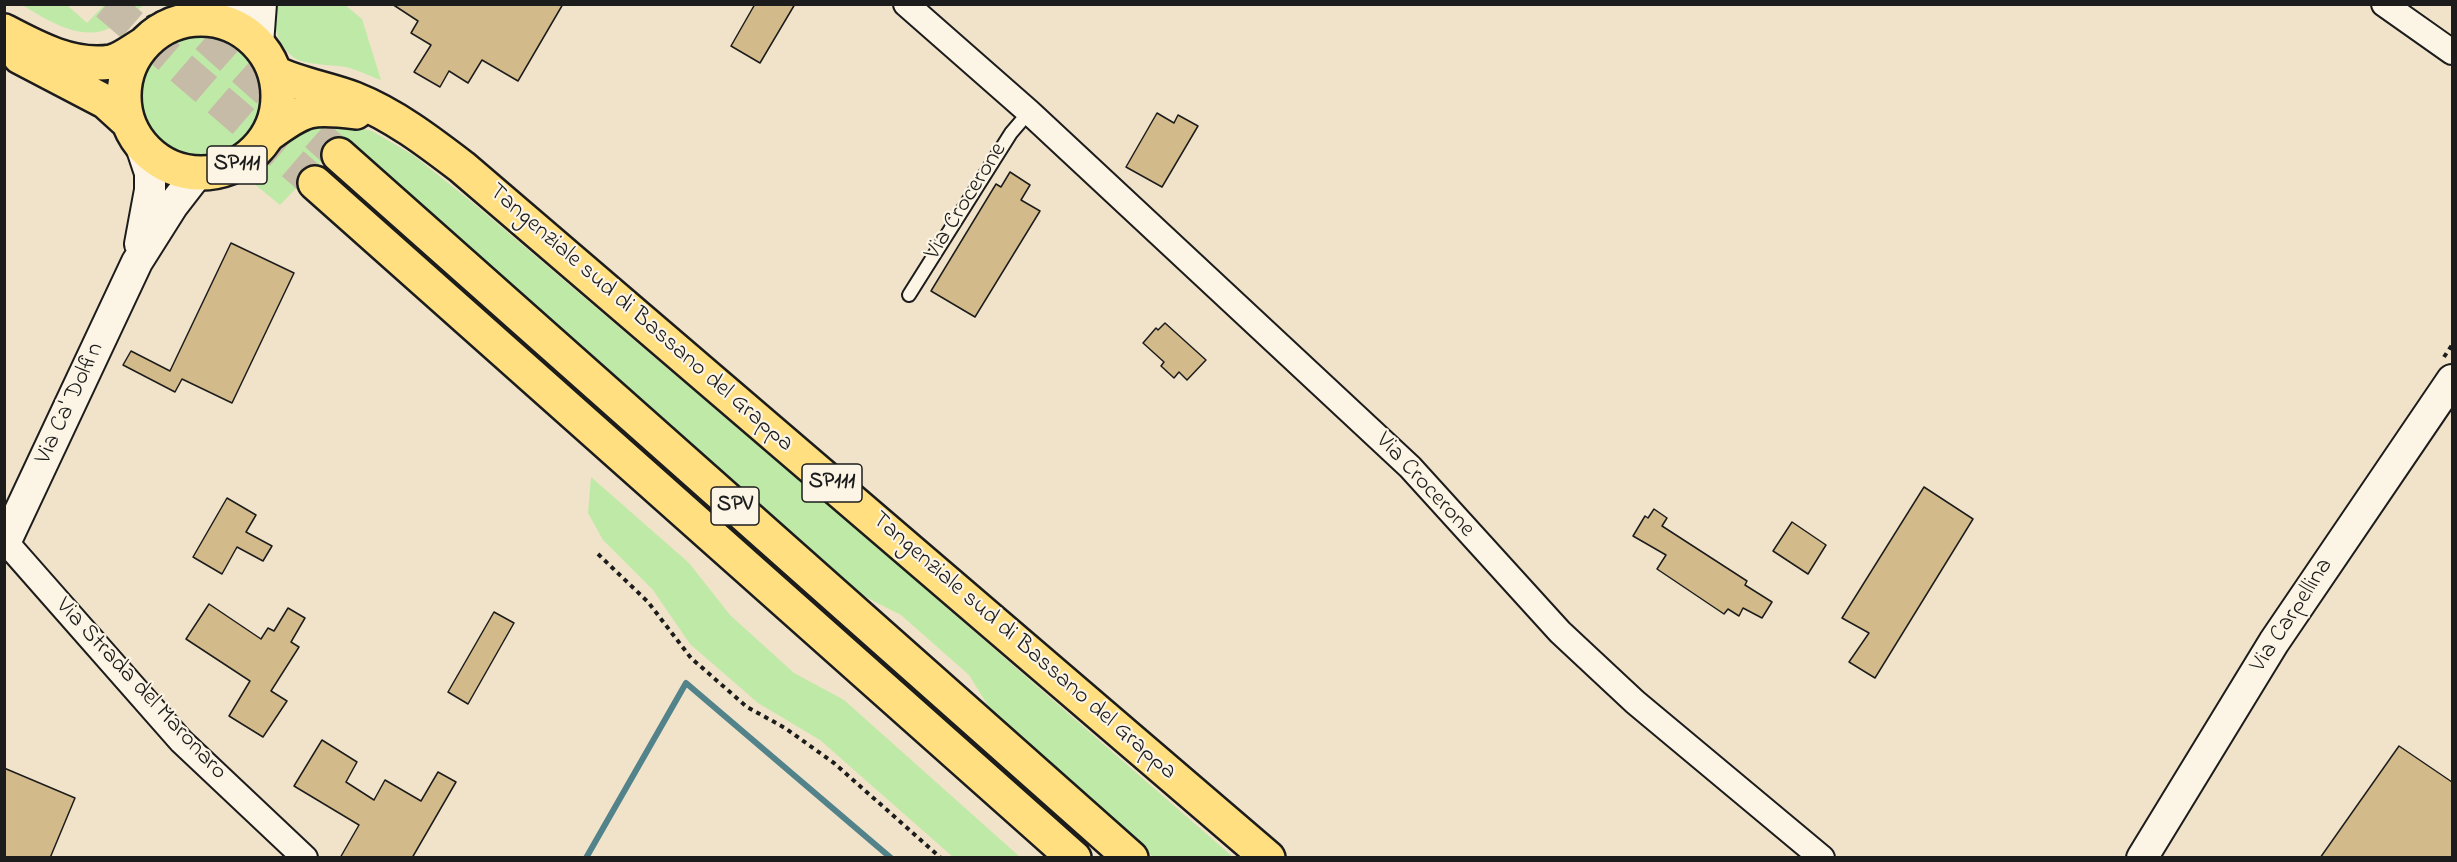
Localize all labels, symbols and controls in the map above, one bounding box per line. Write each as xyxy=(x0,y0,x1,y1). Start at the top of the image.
street label: Via Crocerone xyxy=(920,138,1014,266)
road number: SP111 xyxy=(207,146,267,184)
street label: Tangenziale sud di Bassano del Grappa xyxy=(482,179,798,459)
street label: Via Ca' Dolfin xyxy=(30,339,112,469)
street label: Via Crocerone xyxy=(1368,428,1480,544)
road number: SP111 xyxy=(802,464,862,502)
road number: SPV xyxy=(711,487,759,525)
street label: Tangenziale sud di Bassano del Grappa xyxy=(865,507,1181,787)
street label: Via Carpellina xyxy=(2245,554,2341,678)
street label: Via Strada del Maronaro xyxy=(48,593,232,787)

